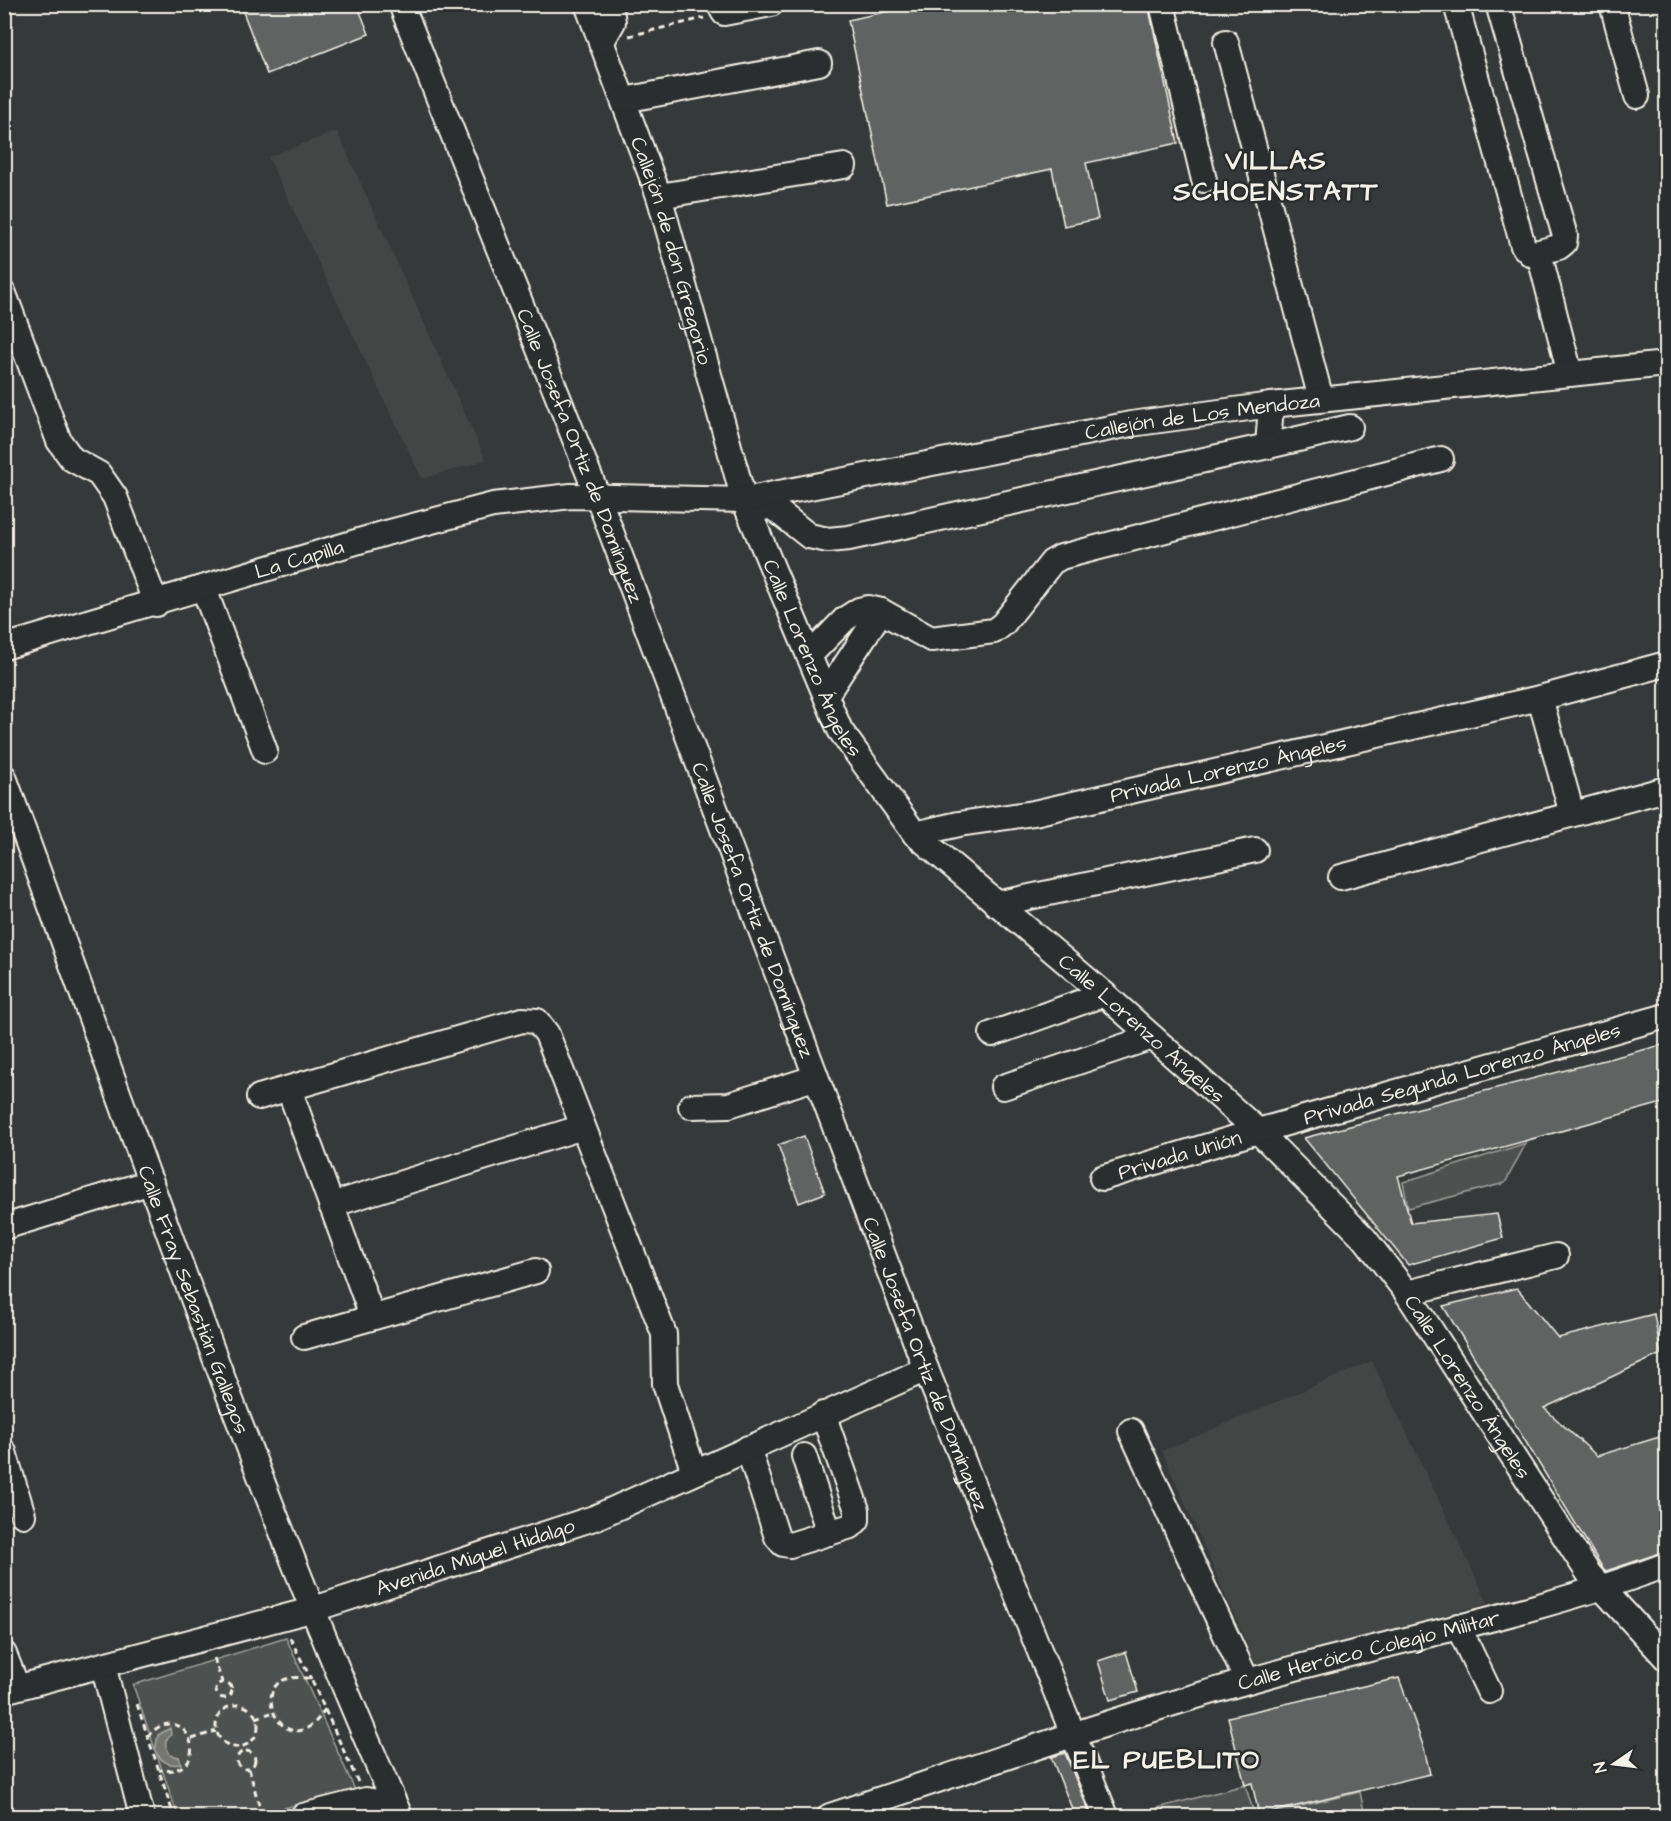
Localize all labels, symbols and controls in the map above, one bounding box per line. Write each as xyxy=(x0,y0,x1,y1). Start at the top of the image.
street label: Callejón de don Gregorio xyxy=(623,133,719,368)
district label: VILLAS SCHOENSTATT xyxy=(1172,142,1379,211)
street label: Calle Josefa Ortiz de Domínguez xyxy=(509,304,651,608)
street label: Callejón de Los Mendoza xyxy=(1083,386,1322,448)
street label: La Capilla xyxy=(251,532,348,586)
street label: Calle Lorenzo Ángeles xyxy=(755,555,869,763)
street label: Privada Lorenzo Ángeles xyxy=(1107,728,1349,810)
street label: Calle Josefa Ortiz de Domínguez xyxy=(684,758,822,1063)
street label: Calle Lorenzo Ángeles xyxy=(1052,947,1231,1110)
street label: Privada Segunda Lorenzo Ángeles xyxy=(1300,1015,1624,1132)
street label: Privada Unión xyxy=(1115,1123,1245,1187)
street label: Calle Fray Sebastián Gallegos xyxy=(130,1161,256,1438)
street label: Calle Josefa Ortiz de Domínguez xyxy=(855,1213,996,1517)
street label: Calle Lorenzo Ángeles xyxy=(1397,1289,1538,1485)
street label: Avenida Miguel Hidalgo xyxy=(372,1511,579,1603)
street label: Calle Heróico Colegio Militar xyxy=(1234,1603,1504,1698)
north arrow xyxy=(1584,1734,1644,1794)
district label: EL PUEBLITO xyxy=(1073,1741,1261,1779)
text: N xyxy=(1589,1760,1612,1775)

